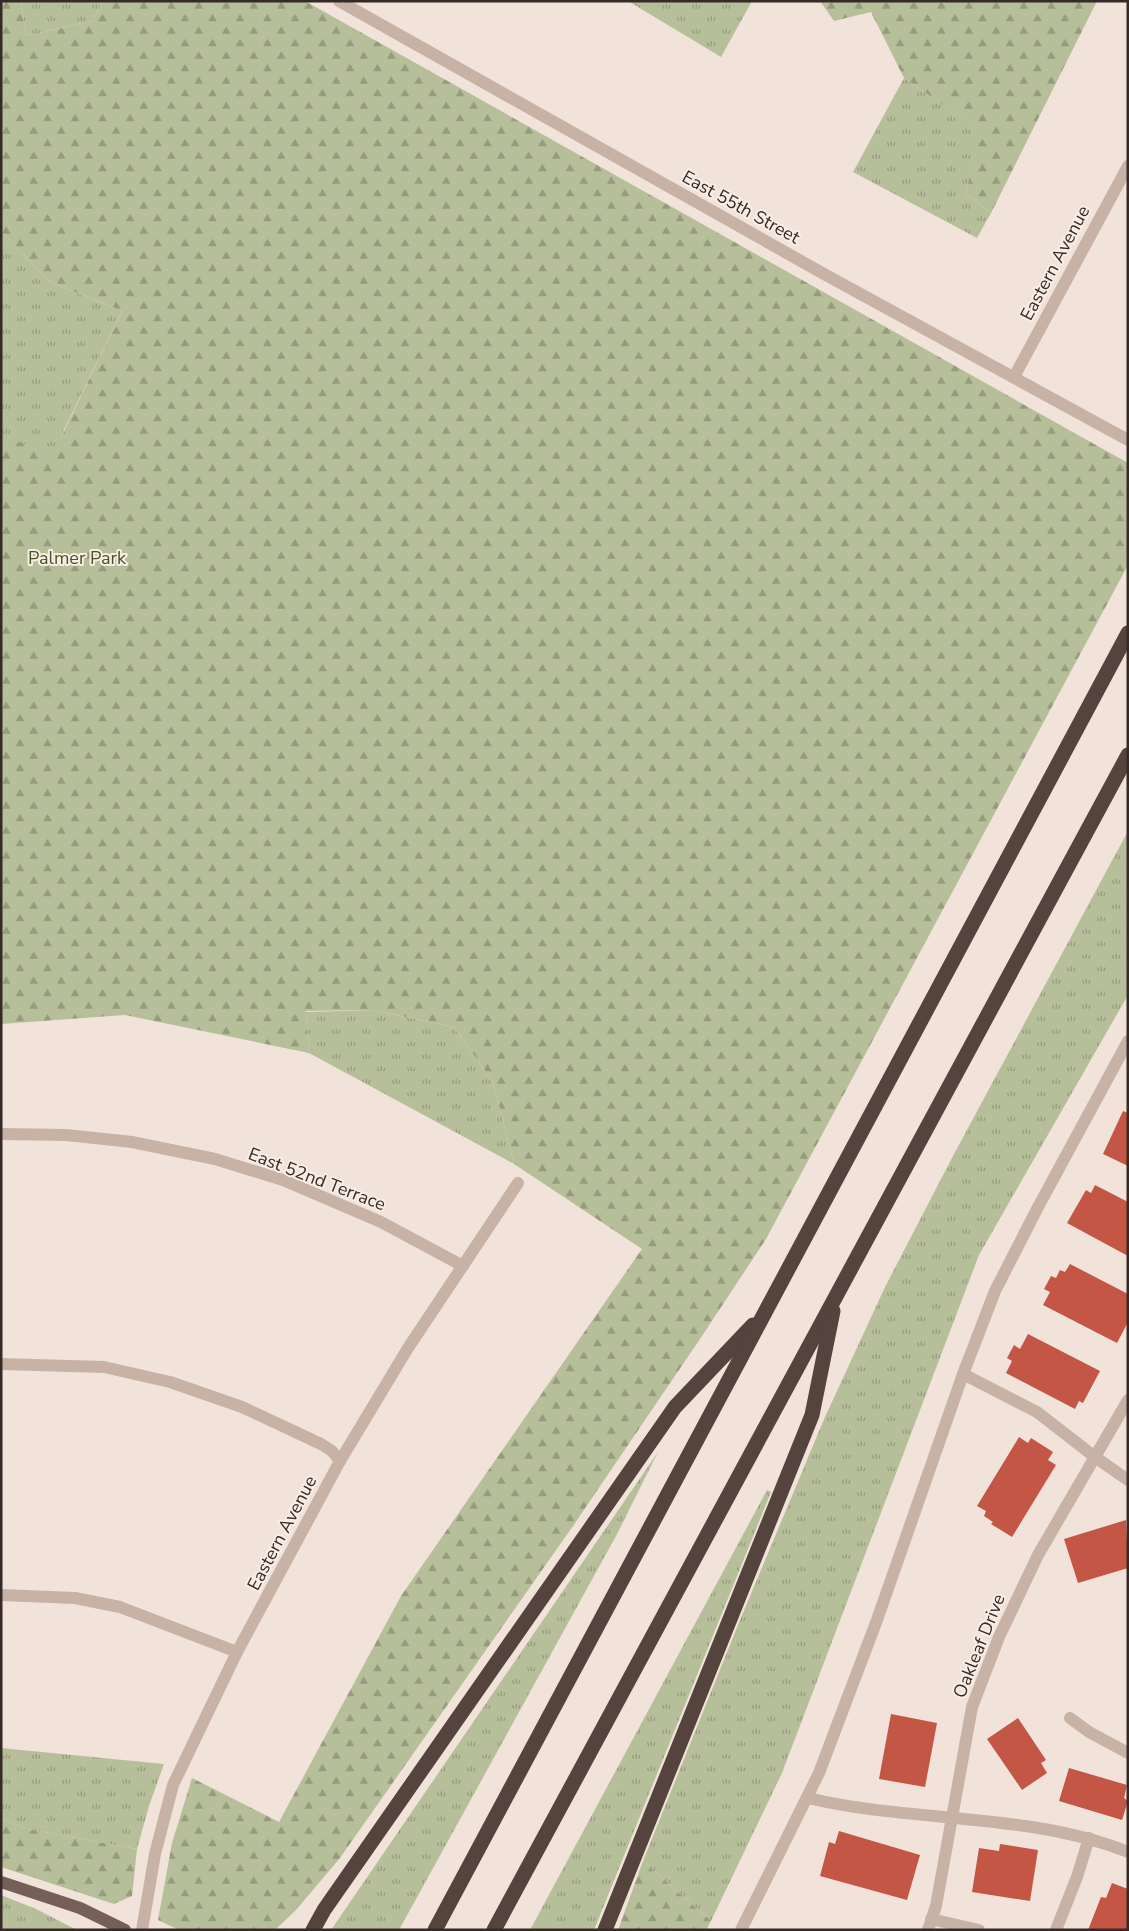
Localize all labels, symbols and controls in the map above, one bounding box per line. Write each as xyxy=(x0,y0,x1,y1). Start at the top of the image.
street label: East 55th Street xyxy=(678,165,805,250)
street label: Eastern Avenue xyxy=(1015,201,1095,325)
park label: Palmer Park xyxy=(28,546,127,570)
street label: East 52nd Terrace xyxy=(245,1142,389,1216)
street label: Eastern Avenue xyxy=(242,1471,322,1595)
street label: Oakleaf Drive xyxy=(947,1591,1011,1701)

